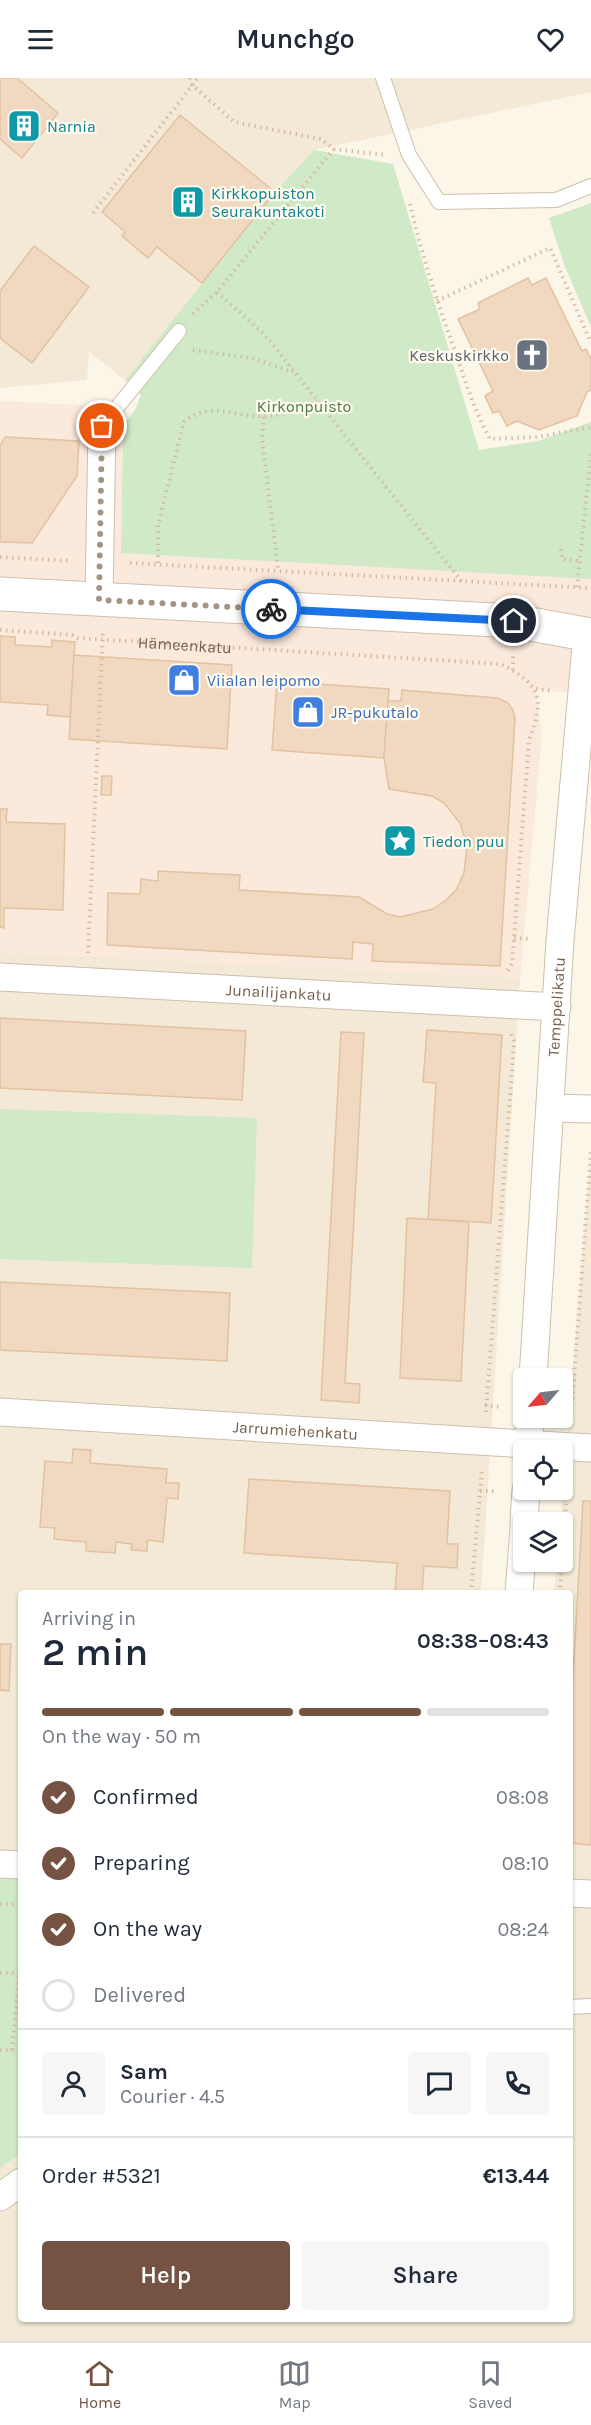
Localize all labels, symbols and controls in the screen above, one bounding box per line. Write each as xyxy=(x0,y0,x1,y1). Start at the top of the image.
icon: menu xyxy=(24,23,57,56)
text: Munchgo xyxy=(236,23,355,55)
icon: heart xyxy=(534,23,567,56)
building icon: Narnia xyxy=(6,108,42,144)
place label: Narnia xyxy=(47,117,96,136)
building icon: Kirkkopuiston Seurakuntakoti xyxy=(170,184,206,220)
place label: Kirkkopuiston Seurakuntakoti xyxy=(211,184,325,221)
church icon: Keskuskirkko xyxy=(514,337,550,373)
place label: Keskuskirkko xyxy=(409,346,509,365)
park label: Kirkonpuisto xyxy=(257,397,351,416)
pin xyxy=(76,400,127,451)
icon: bag xyxy=(85,409,118,442)
courier xyxy=(241,579,301,639)
icon: bike xyxy=(255,593,288,626)
pin xyxy=(488,595,539,646)
icon: home xyxy=(497,604,530,637)
street label: Hämeenkatu xyxy=(137,632,232,657)
shop icon: Viialan leipomo xyxy=(166,662,202,698)
place label: Viialan leipomo xyxy=(207,671,320,690)
shop icon: JR-pukutalo xyxy=(290,694,326,730)
place label: JR-pukutalo xyxy=(331,703,419,722)
place icon: Tiedon puu xyxy=(382,823,418,859)
place label: Tiedon puu xyxy=(423,832,504,851)
street label: Temppelikatu xyxy=(543,956,568,1057)
street label: Junailijankatu xyxy=(225,980,332,1004)
north arrow xyxy=(513,1368,573,1428)
map controls xyxy=(513,1368,573,1572)
street label: Jarrumiehenkatu xyxy=(232,1417,359,1443)
button: locate xyxy=(513,1440,573,1500)
button: layers xyxy=(513,1512,573,1572)
text: Arriving in xyxy=(42,1607,136,1630)
text: 08:38–08:43 xyxy=(417,1628,549,1654)
text: 2 min xyxy=(42,1629,148,1675)
text: On the way · 50 m xyxy=(42,1725,201,1748)
icon: check xyxy=(42,1781,75,1814)
text: Confirmed xyxy=(93,1784,199,1810)
text: 08:08 xyxy=(496,1786,549,1809)
icon: check xyxy=(42,1847,75,1880)
text: Preparing xyxy=(93,1850,190,1876)
text: 08:10 xyxy=(502,1852,549,1875)
icon: check xyxy=(42,1913,75,1946)
text: On the way xyxy=(93,1916,202,1942)
text: 08:24 xyxy=(497,1918,549,1941)
text: Delivered xyxy=(93,1982,186,2008)
button: person xyxy=(42,2052,105,2115)
button: chat xyxy=(408,2052,471,2115)
button: phone xyxy=(486,2052,549,2115)
text: Sam xyxy=(120,2059,168,2085)
text: Courier · 4.5 xyxy=(120,2085,225,2108)
text: Order #5321 xyxy=(42,2163,161,2189)
text: €13.44 xyxy=(483,2163,549,2189)
button: Help xyxy=(42,2241,290,2310)
button: Share xyxy=(302,2241,549,2310)
tab: Home xyxy=(79,2357,121,2412)
tab: Map xyxy=(278,2357,311,2412)
tab: Saved xyxy=(468,2357,512,2412)

